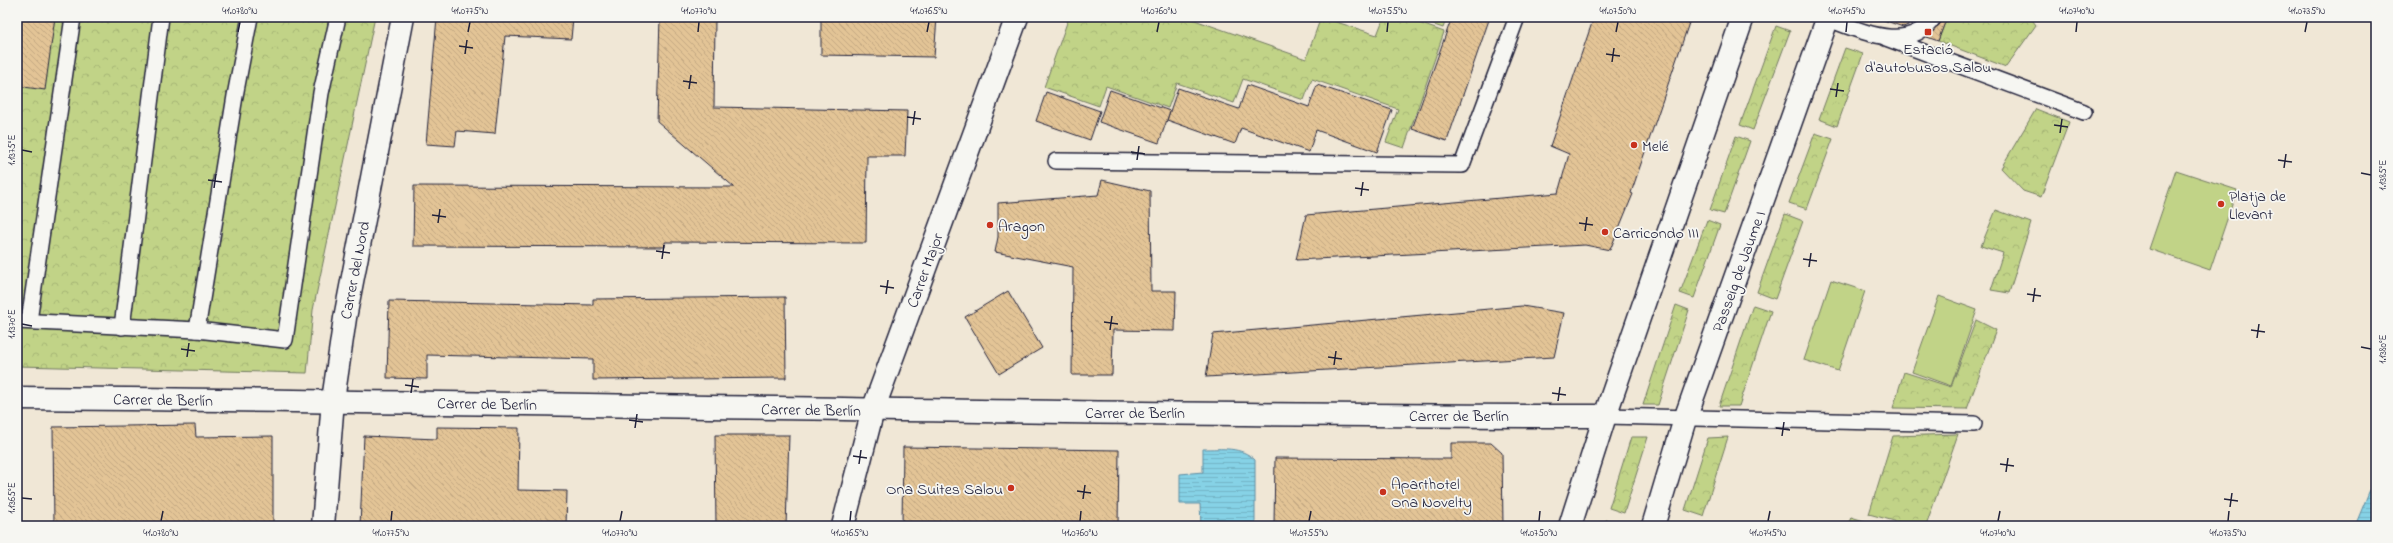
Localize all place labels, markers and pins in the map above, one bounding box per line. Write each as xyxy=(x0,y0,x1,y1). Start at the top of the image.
marker: Estació d'autobusos Salou xyxy=(1923,27,1933,37)
place label: Estació d'autobusos Salou xyxy=(1865,38,1991,80)
place label: Melé xyxy=(1642,135,1670,159)
marker: Melé xyxy=(1629,140,1639,150)
place label: Platja de Llevant xyxy=(2229,185,2287,227)
marker: Platja de Llevant xyxy=(2216,199,2226,209)
place label: Aragon xyxy=(998,215,1045,239)
marker: Aragon xyxy=(985,220,995,230)
place label: Carricondo III xyxy=(1613,222,1699,246)
marker: Carricondo III xyxy=(1600,227,1610,237)
place label: Aparthotel Ona Novelty xyxy=(1391,473,1472,515)
place label: Ona Suites Salou xyxy=(886,478,1003,502)
marker: Ona Suites Salou xyxy=(1006,483,1016,493)
marker: Aparthotel Ona Novelty xyxy=(1378,487,1388,497)

